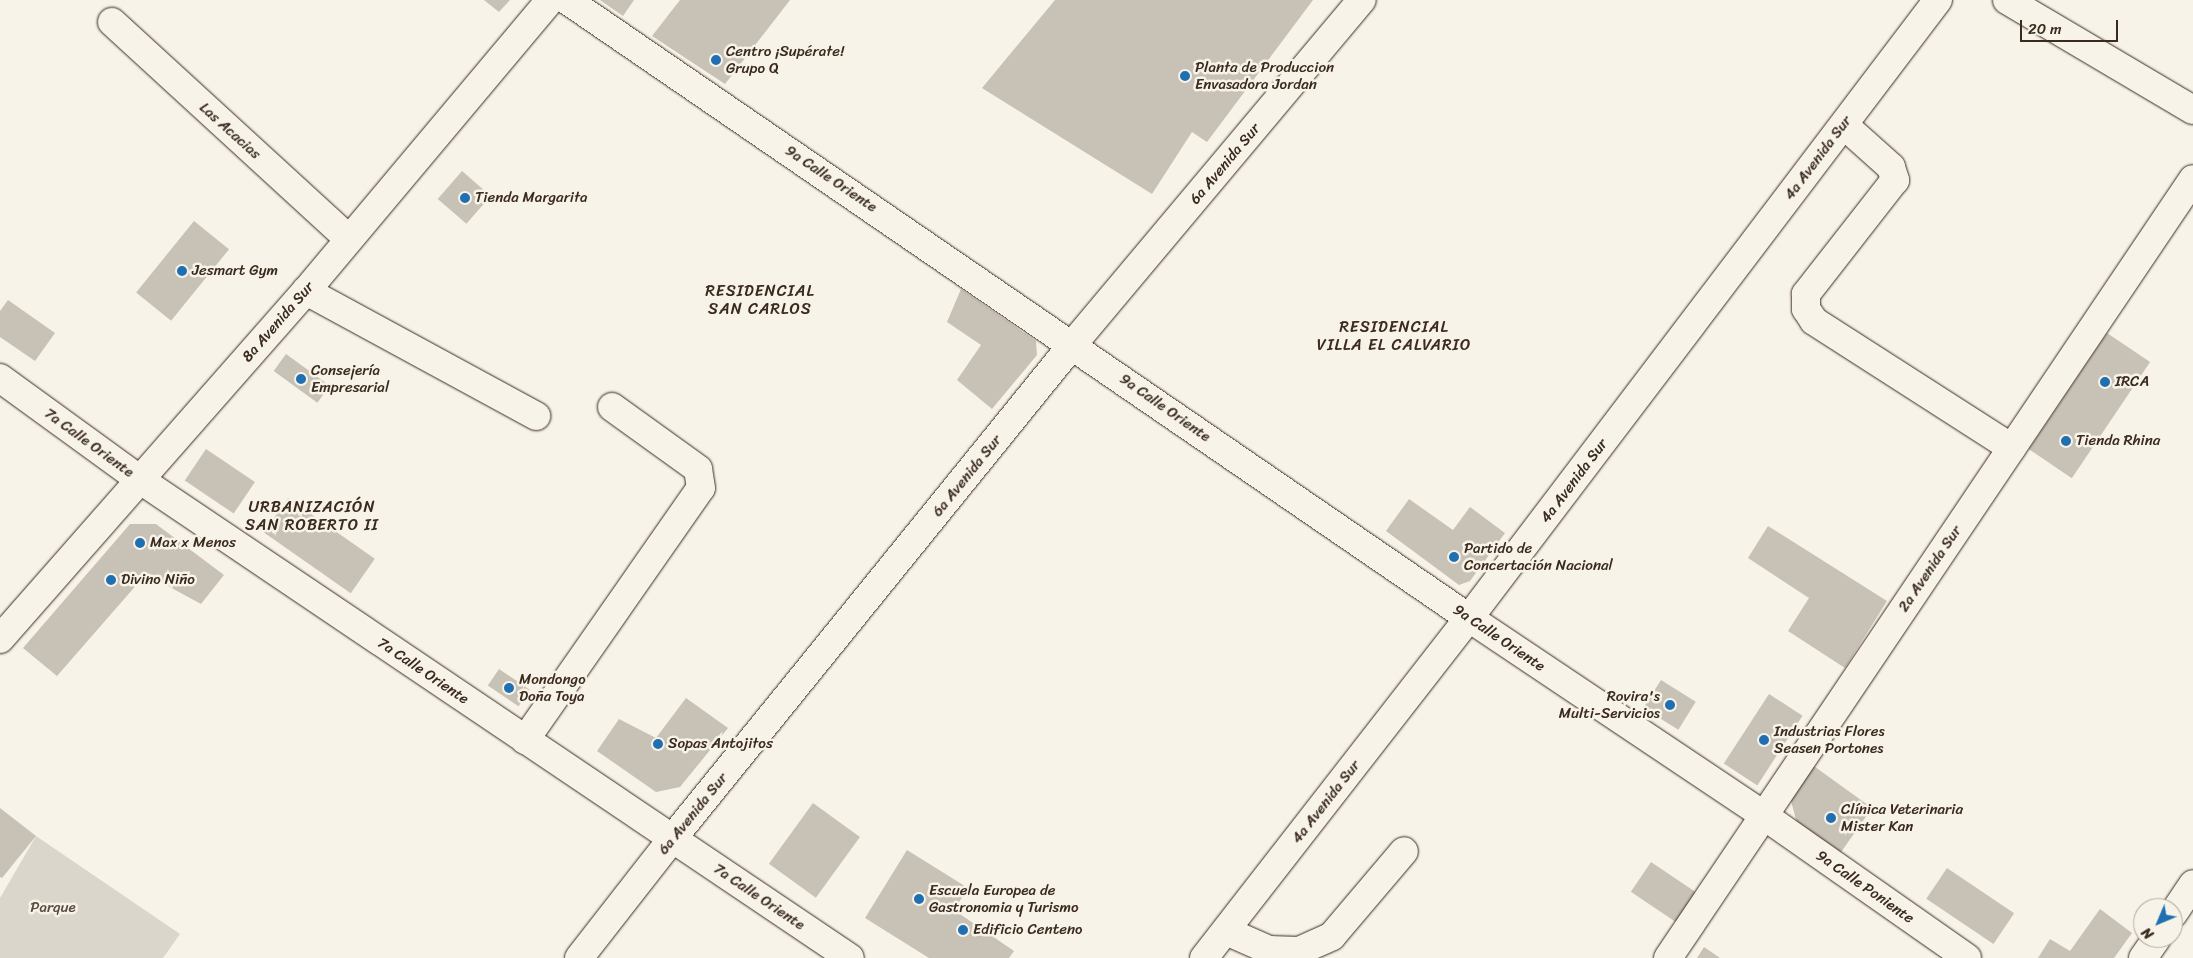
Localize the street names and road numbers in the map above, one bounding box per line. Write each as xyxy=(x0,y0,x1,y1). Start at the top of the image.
street label: Las Acacias xyxy=(196,99,264,163)
street label: 4a Avenida Sur xyxy=(1781,112,1855,204)
street label: 6a Avenida Sur xyxy=(1186,120,1264,208)
street label: 9a Calle Oriente xyxy=(782,142,880,216)
street label: 8a Avenida Sur xyxy=(238,278,318,366)
street label: 9a Calle Oriente xyxy=(1116,370,1214,446)
street label: 7a Calle Oriente xyxy=(41,405,137,481)
street label: 6a Avenida Sur xyxy=(929,432,1005,520)
street label: 4a Avenida Sur xyxy=(1537,435,1611,527)
street label: 2a Avenida Sur xyxy=(1895,523,1965,615)
street label: 9a Calle Oriente xyxy=(1450,601,1548,675)
street label: 7a Calle Oriente xyxy=(374,634,472,708)
street label: 4a Avenida Sur xyxy=(1288,757,1364,847)
street label: 6a Avenida Sur xyxy=(655,770,731,858)
street label: 9a Calle Poniente xyxy=(1812,846,1918,928)
street label: 7a Calle Oriente xyxy=(710,860,808,934)

